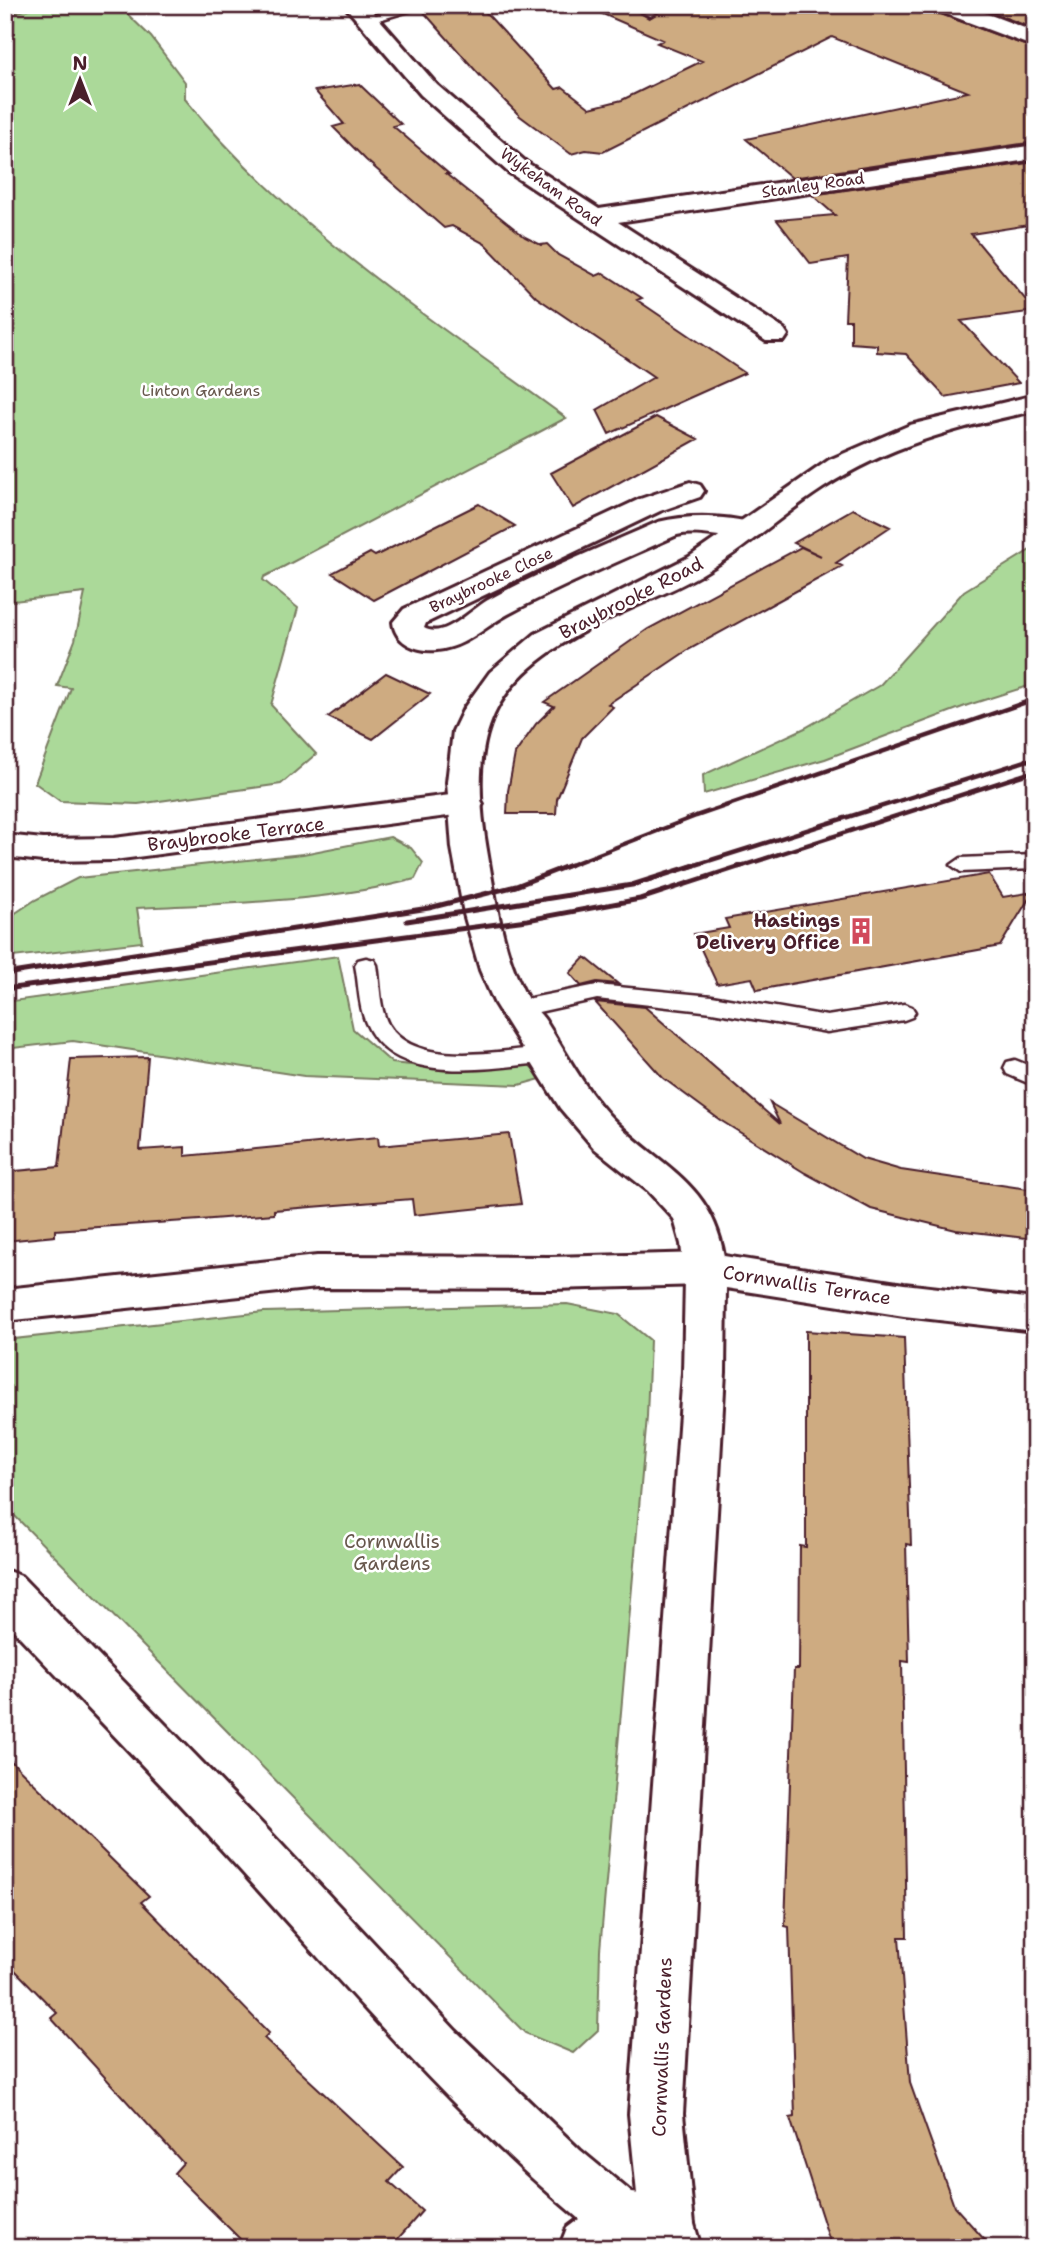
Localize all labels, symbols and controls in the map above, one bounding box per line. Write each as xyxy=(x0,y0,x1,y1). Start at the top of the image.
north arrow xyxy=(46,46,116,116)
text: N xyxy=(72,51,88,76)
street label: Wykeham Road xyxy=(496,143,606,231)
street label: Stanley Road xyxy=(760,167,866,203)
park label: Linton Gardens xyxy=(142,380,261,401)
street label: Braybrooke Close xyxy=(426,542,556,618)
street label: Braybrooke Road xyxy=(555,551,707,645)
street label: Braybrooke Terrace xyxy=(146,811,326,857)
place label: Hastings Delivery Office xyxy=(696,908,840,955)
building icon: Hastings Delivery Office xyxy=(846,916,876,946)
street label: Cornwallis Terrace xyxy=(721,1259,893,1311)
park label: Cornwallis Gardens xyxy=(344,1529,440,1576)
street label: Cornwallis Gardens xyxy=(646,1957,678,2137)

